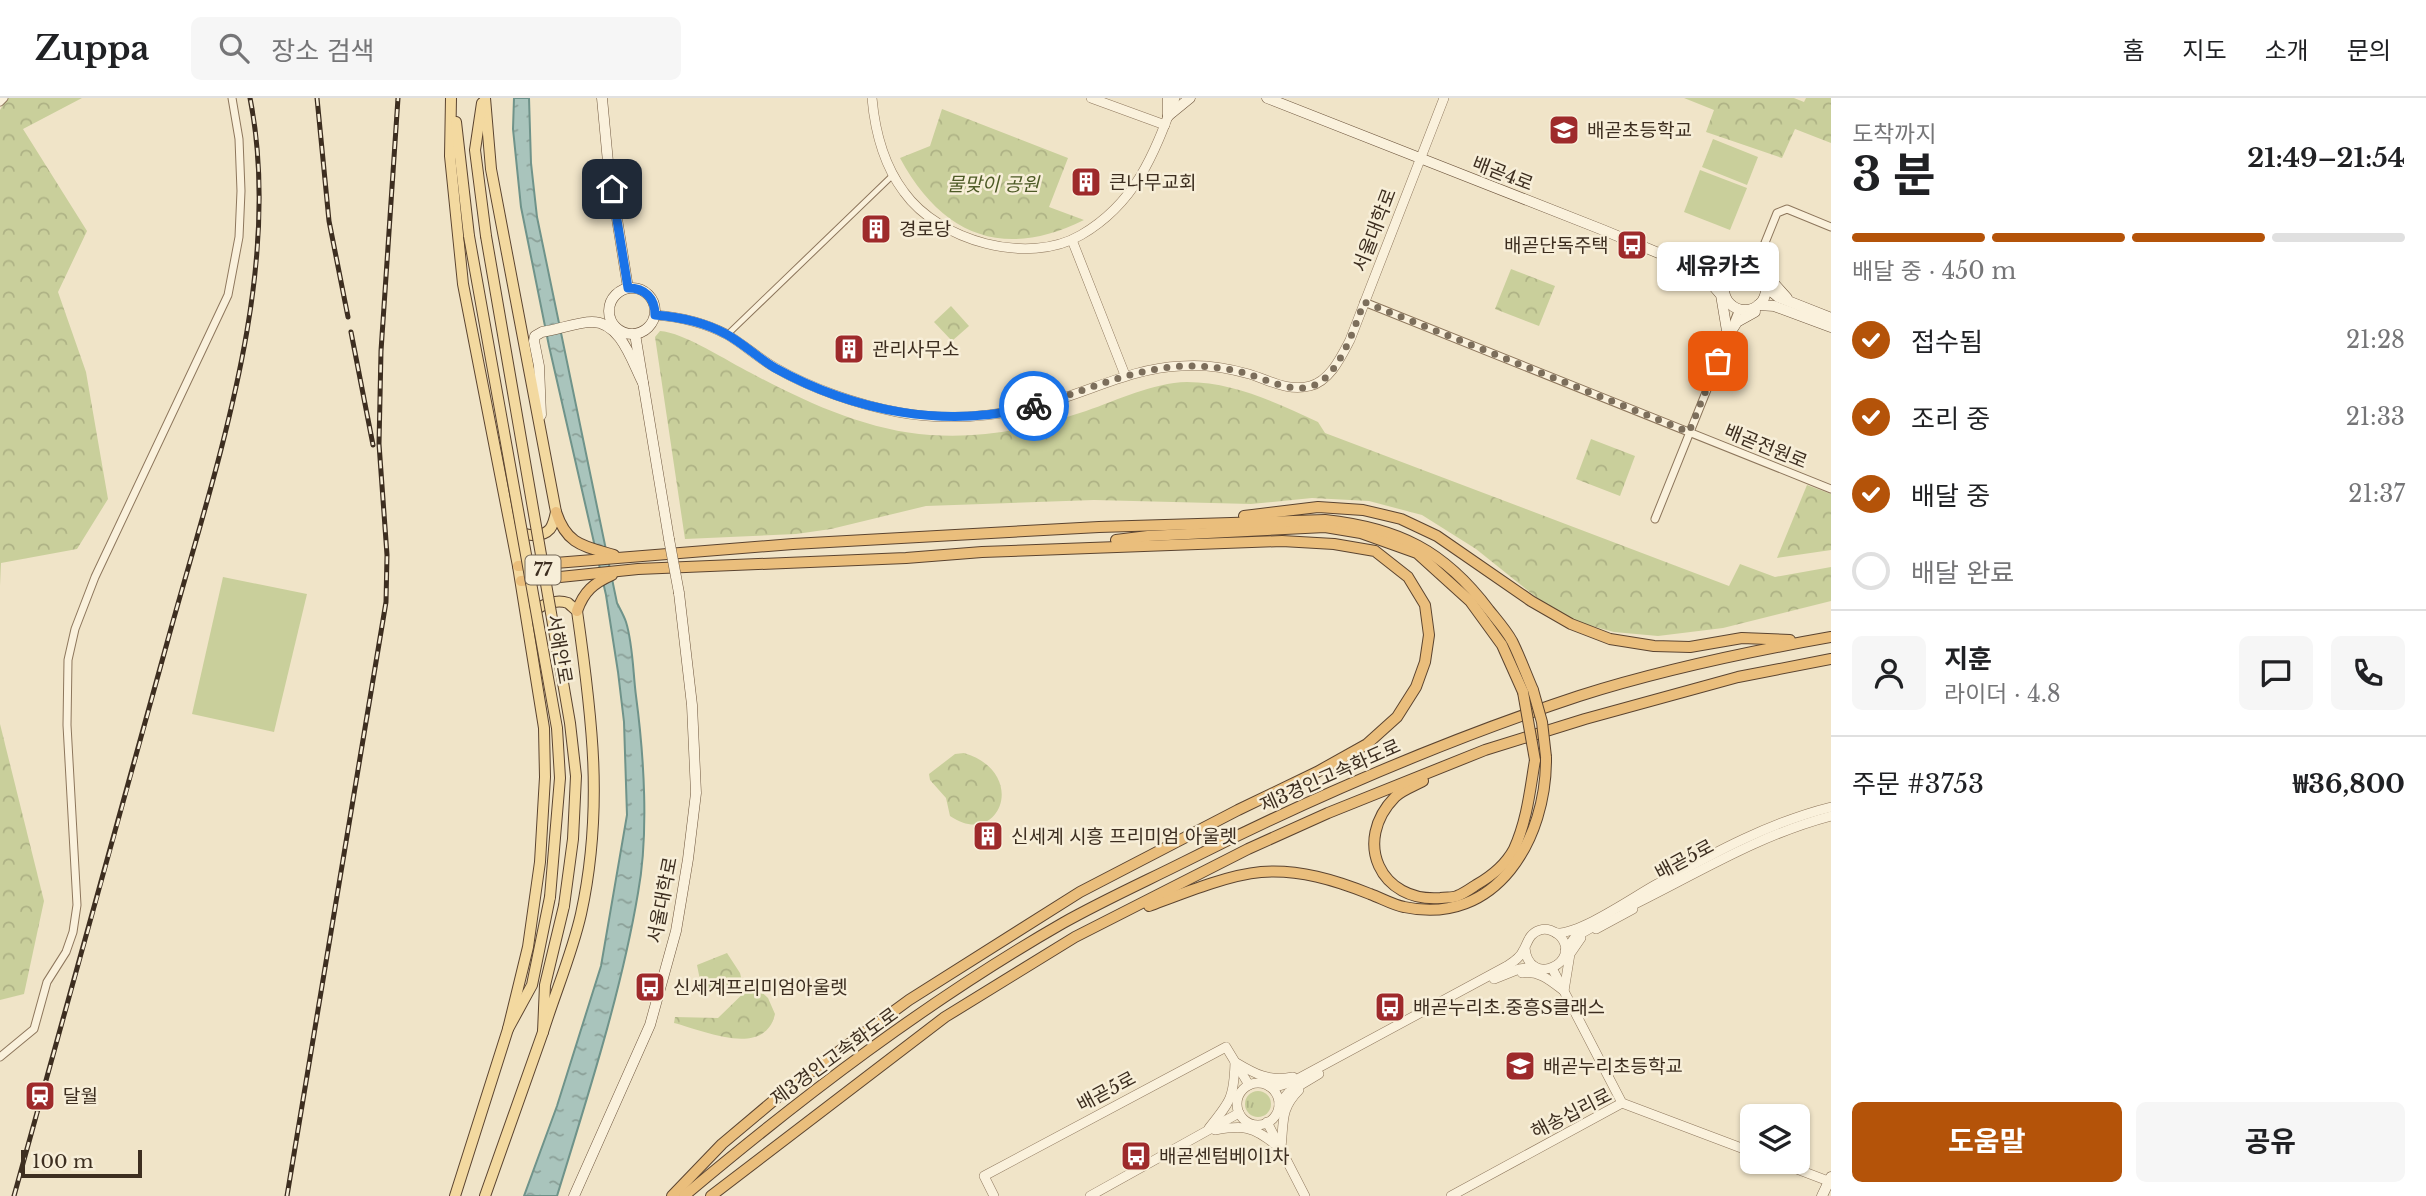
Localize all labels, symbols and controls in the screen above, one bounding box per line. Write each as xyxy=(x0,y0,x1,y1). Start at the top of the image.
search box xyxy=(191,17,681,80)
text: Zuppa xyxy=(35,28,149,69)
icon: search xyxy=(215,29,253,67)
text: 장소 검색 xyxy=(271,35,375,67)
text: 홈 xyxy=(2122,36,2144,65)
text: 지도 xyxy=(2182,36,2227,65)
text: 소개 xyxy=(2265,36,2309,65)
text: 문의 xyxy=(2347,36,2391,65)
school or university icon: 배곧초등학교 xyxy=(1547,113,1581,147)
place label: 배곧초등학교 xyxy=(1587,119,1692,142)
text: 도착까지 xyxy=(1852,120,1937,148)
text: 21:49–21:54 xyxy=(2247,142,2405,174)
text: 3 분 xyxy=(1852,146,1936,203)
street label: 배곧4로 xyxy=(1469,151,1537,196)
pin xyxy=(582,159,642,219)
building icon: 큰나무교회 xyxy=(1069,165,1103,199)
icon: home xyxy=(593,170,631,208)
place label: 큰나무교회 xyxy=(1109,171,1196,194)
park label: 물맞이 공원 xyxy=(947,173,1041,196)
street label: 서울대학로 xyxy=(1348,185,1401,275)
building icon: 경로당 xyxy=(859,212,893,246)
place label: 경로당 xyxy=(899,218,951,241)
bus stop icon: 배곧단독주택 xyxy=(1615,228,1649,262)
place label: 배곧단독주택 xyxy=(1504,234,1609,257)
callout: 세유카츠 xyxy=(1657,242,1779,291)
text: 세유카츠 xyxy=(1676,252,1760,280)
text: 배달 중 · 450 m xyxy=(1852,257,2016,285)
icon: check xyxy=(1852,321,1890,359)
text: 접수됨 xyxy=(1911,326,1983,358)
text: 21:28 xyxy=(2346,326,2405,354)
pin xyxy=(1688,331,1748,391)
building icon: 관리사무소 xyxy=(832,332,866,366)
place label: 관리사무소 xyxy=(872,338,959,361)
icon: bag xyxy=(1699,342,1737,380)
courier xyxy=(999,371,1069,441)
icon: bike xyxy=(1015,387,1053,425)
icon: check xyxy=(1852,398,1890,436)
text: 조리 중 xyxy=(1911,403,1990,435)
text: 21:33 xyxy=(2346,403,2405,431)
street label: 배곧전원로 xyxy=(1721,419,1811,473)
icon: check xyxy=(1852,475,1890,513)
text: 배달 중 xyxy=(1911,480,1990,512)
text: 21:37 xyxy=(2348,480,2405,508)
road number: 77 xyxy=(526,556,560,584)
text: 배달 완료 xyxy=(1911,557,2014,589)
street label: 서해안로 xyxy=(542,613,577,686)
button: person xyxy=(1852,636,1926,710)
button: chat xyxy=(2239,636,2313,710)
button: phone xyxy=(2331,636,2405,710)
text: 지훈 xyxy=(1944,643,1992,675)
text: 라이더 · 4.8 xyxy=(1944,680,2061,708)
street label: 제3경인고속화도로 xyxy=(1256,734,1404,817)
text: 주문 #3753 xyxy=(1852,768,1984,800)
text: ₩36,800 xyxy=(2293,768,2405,800)
building icon: 신세계 시흥 프리미엄 아울렛 xyxy=(971,819,1005,853)
place label: 신세계 시흥 프리미엄 아울렛 xyxy=(1011,825,1237,848)
street label: 배곧5로 xyxy=(1651,834,1718,884)
street label: 서울대학로 xyxy=(643,855,682,945)
bus stop icon: 신세계프리미엄아울렛 xyxy=(633,970,667,1004)
place label: 신세계프리미엄아울렛 xyxy=(673,976,848,999)
bus stop icon: 배곧누리초.중흥S클래스 xyxy=(1373,990,1407,1024)
place label: 배곧누리초.중흥S클래스 xyxy=(1413,996,1605,1019)
street label: 제3경인고속화도로 xyxy=(766,1003,902,1110)
school or university icon: 배곧누리초등학교 xyxy=(1503,1049,1537,1083)
place label: 배곧누리초등학교 xyxy=(1543,1055,1683,1078)
street label: 배곧5로 xyxy=(1073,1066,1140,1116)
station icon: 달월 xyxy=(23,1079,57,1113)
street label: 해송십리로 xyxy=(1527,1083,1615,1144)
place label: 달월 xyxy=(63,1085,98,1108)
button: 도움말 xyxy=(1852,1102,2122,1182)
button: 공유 xyxy=(2136,1102,2405,1182)
map controls xyxy=(1740,1104,1810,1174)
button: layers xyxy=(1740,1104,1810,1174)
bus stop icon: 배곧센텀베이1차 xyxy=(1119,1139,1153,1173)
place label: 배곧센텀베이1차 xyxy=(1159,1145,1290,1168)
scale bar xyxy=(21,1147,142,1179)
text: 100 m xyxy=(32,1150,93,1173)

